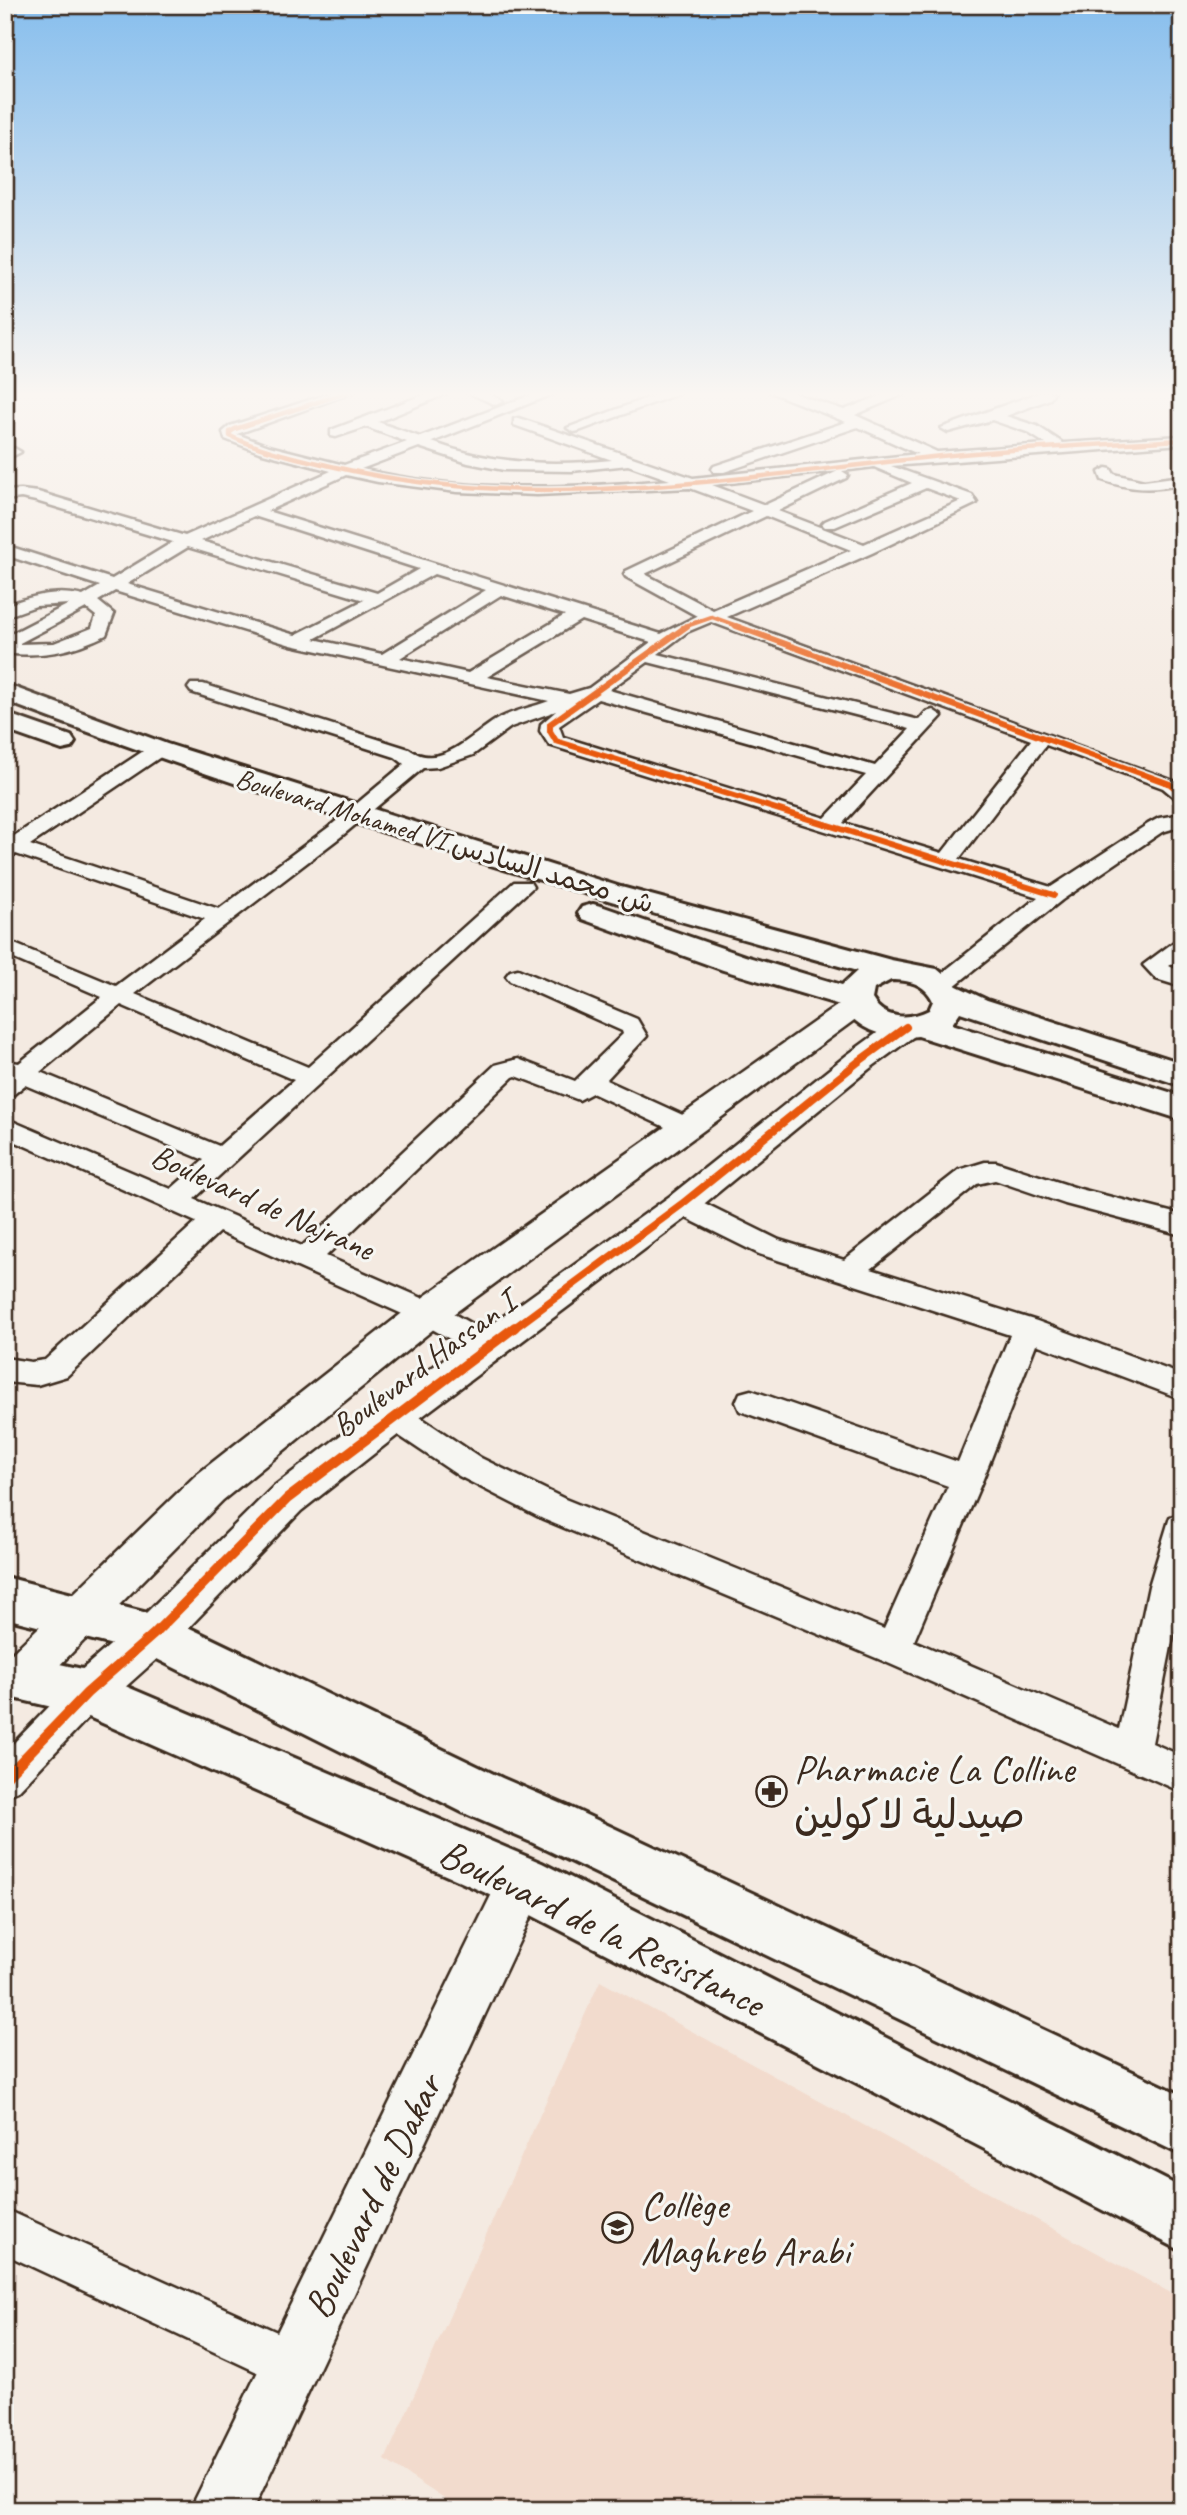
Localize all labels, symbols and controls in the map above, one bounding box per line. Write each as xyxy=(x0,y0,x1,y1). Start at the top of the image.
street label: Boulevard Mohamed VI ش. محمد السادس xyxy=(232,760,658,921)
street label: Boulevard de Najrane xyxy=(145,1134,382,1271)
street label: Boulevard Hassan I xyxy=(323,1277,529,1447)
place label: Pharmacie La Colline صيدلية لاكولين xyxy=(794,1744,1077,1841)
pharmacy icon: Pharmacie La Colline صيدلية لاكولين xyxy=(754,1774,788,1808)
street label: Boulevard de la Resistance xyxy=(431,1828,775,2029)
street label: Boulevard de Dakar xyxy=(292,2063,455,2326)
place label: Collège Maghreb Arabi xyxy=(641,2180,854,2276)
school or university icon: Collège Maghreb Arabi xyxy=(601,2210,635,2244)

